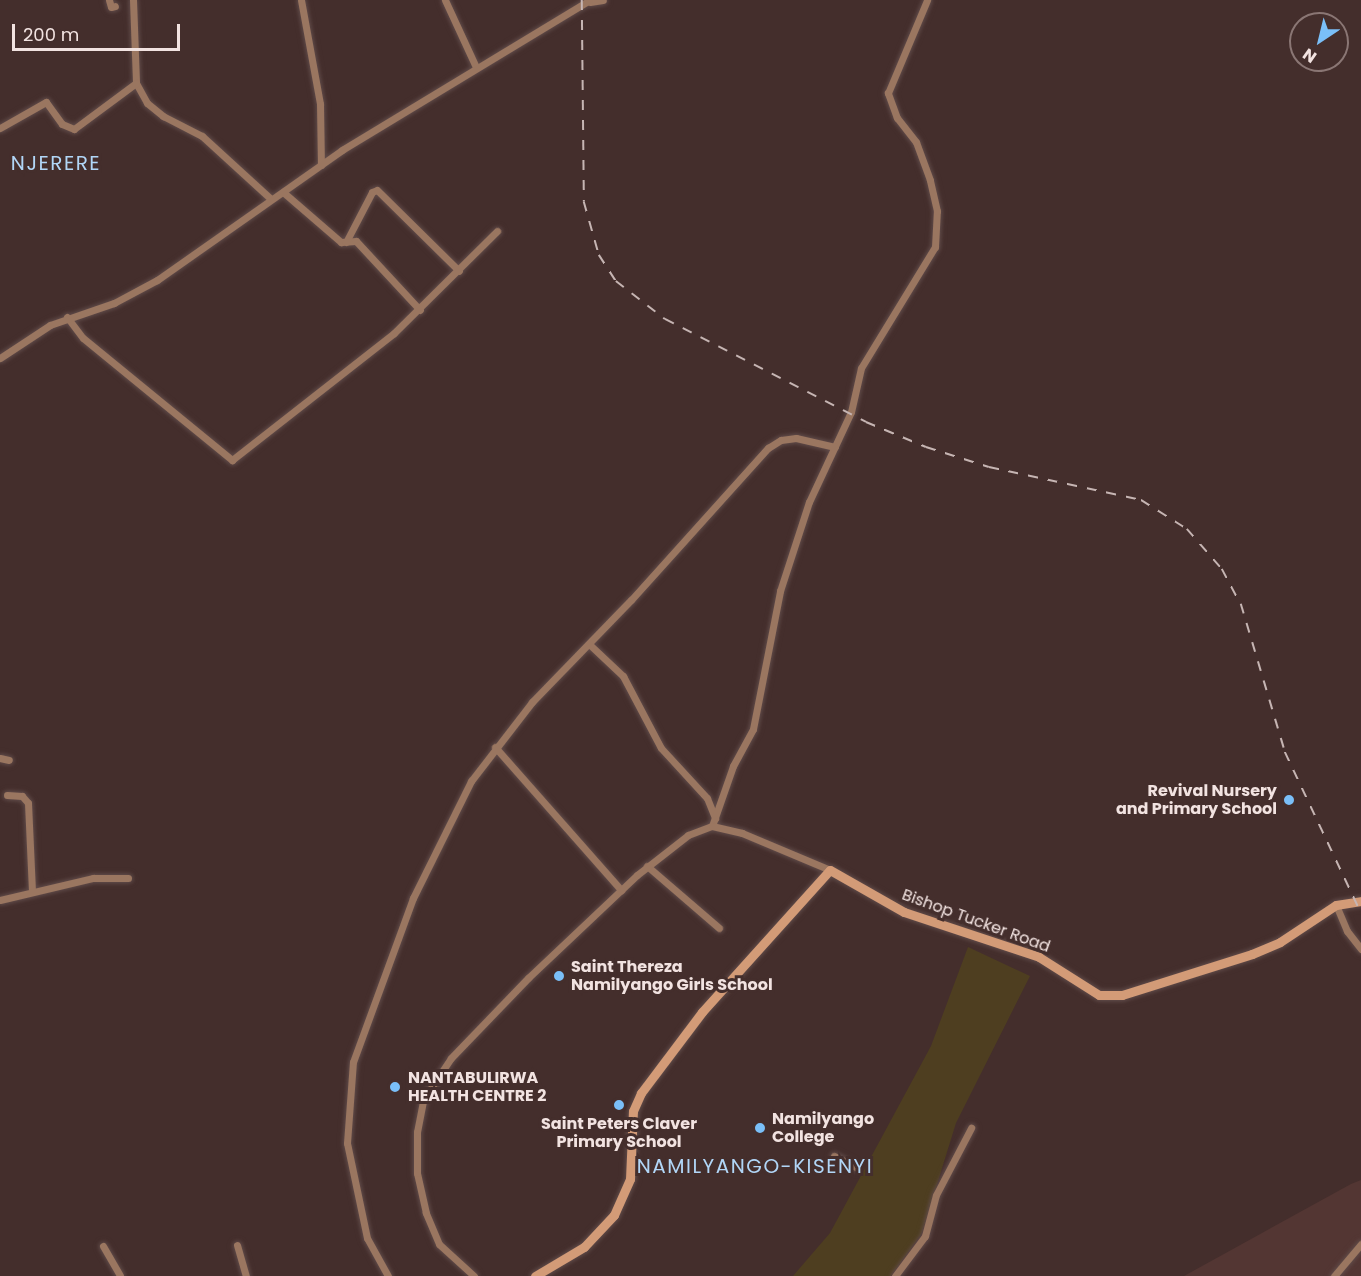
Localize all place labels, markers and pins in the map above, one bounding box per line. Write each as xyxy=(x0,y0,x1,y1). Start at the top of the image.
place label: Revival Nursery and Primary School xyxy=(1116,781,1277,819)
marker: Revival Nursery and Primary School xyxy=(1282,793,1296,807)
place label: Saint Thereza Namilyango Girls School xyxy=(571,957,773,995)
marker: Saint Thereza Namilyango Girls School xyxy=(552,969,566,983)
place label: NANTABULIRWA HEALTH CENTRE 2 xyxy=(408,1068,546,1106)
marker: NANTABULIRWA HEALTH CENTRE 2 xyxy=(386,1078,404,1096)
marker: Saint Peters Claver Primary School xyxy=(612,1098,626,1112)
place label: Namilyango College xyxy=(772,1109,874,1147)
place label: Saint Peters Claver Primary School xyxy=(541,1114,697,1152)
marker: Namilyango College xyxy=(753,1121,767,1135)

